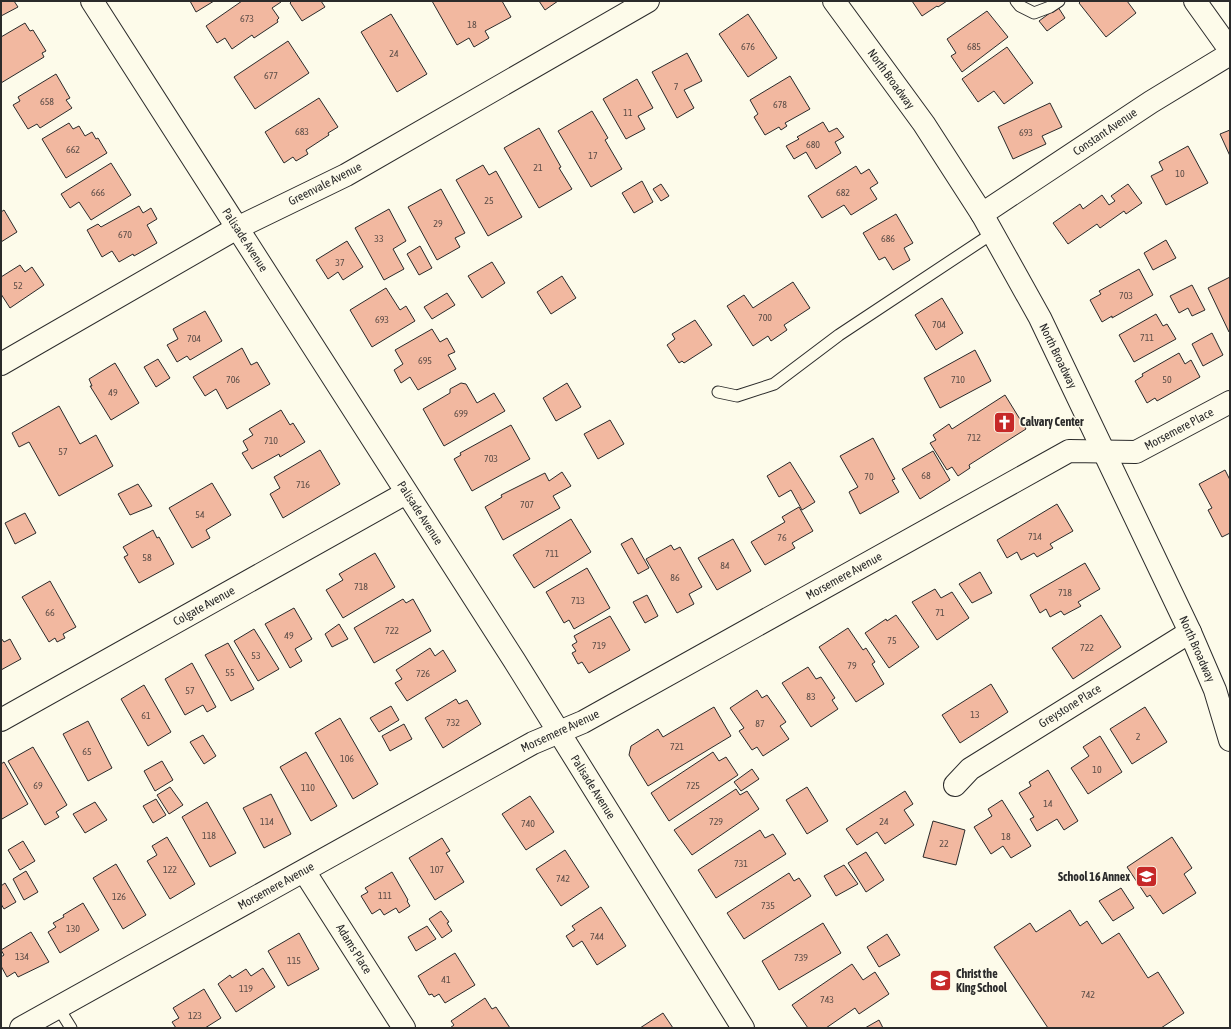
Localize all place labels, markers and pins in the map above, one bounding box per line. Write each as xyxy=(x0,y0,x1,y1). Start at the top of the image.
church icon: Calvary Center xyxy=(991,409,1017,435)
place label: Calvary Center xyxy=(1020,415,1084,429)
school or university icon: School 16 Annex xyxy=(1133,864,1159,890)
place label: School 16 Annex xyxy=(1058,870,1130,884)
place label: Christ the King School xyxy=(956,967,1008,995)
school or university icon: Christ the King School xyxy=(927,968,953,994)

